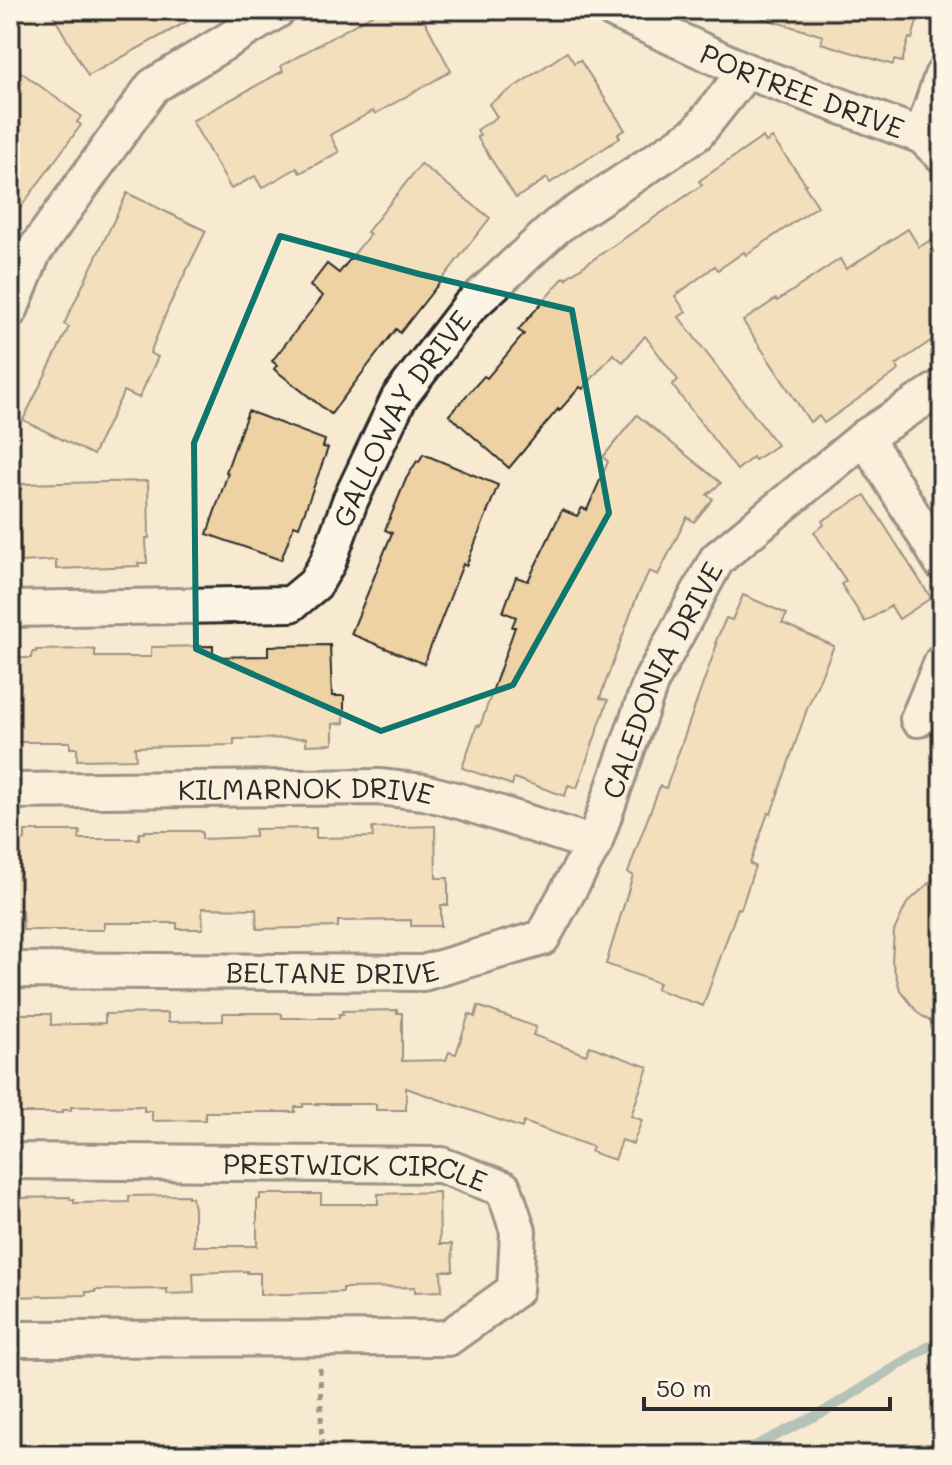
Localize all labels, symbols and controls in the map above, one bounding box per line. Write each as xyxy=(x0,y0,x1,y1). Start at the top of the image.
street label: PORTREE DRIVE xyxy=(695,35,909,146)
street label: GALLOWAY DRIVE xyxy=(324,303,478,532)
street label: CALEDONIA DRIVE xyxy=(593,555,730,803)
street label: KILMARNOK DRIVE xyxy=(178,769,438,812)
street label: BELTANE DRIVE xyxy=(226,951,443,991)
street label: PRESTWICK CIRCLE xyxy=(223,1145,492,1199)
scale bar xyxy=(644,1361,890,1411)
text: 50 m xyxy=(656,1372,712,1403)

